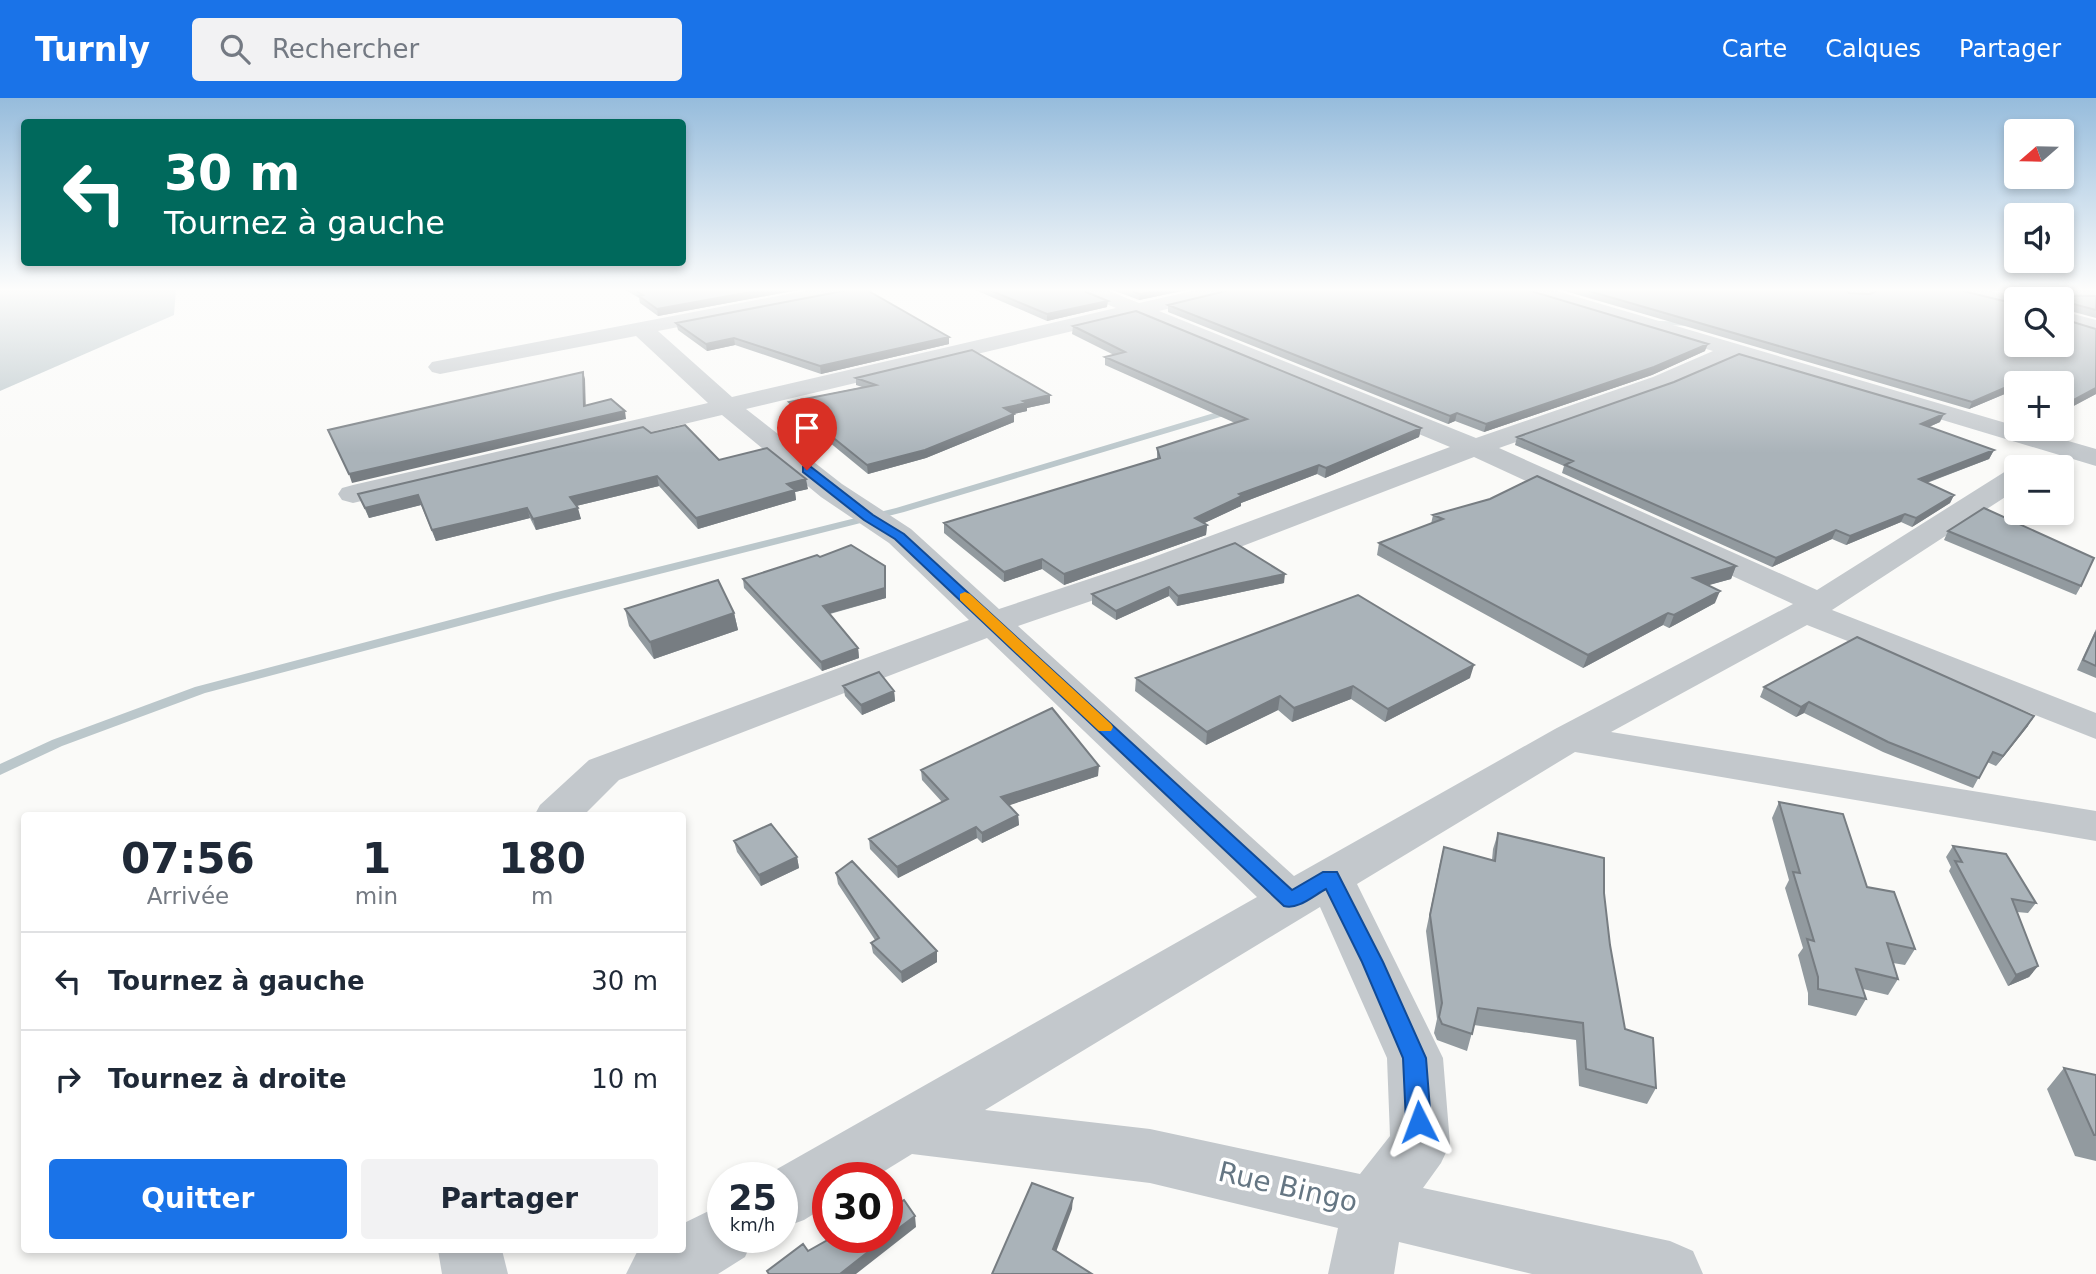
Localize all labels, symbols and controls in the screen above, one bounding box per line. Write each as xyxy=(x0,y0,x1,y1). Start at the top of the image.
search box xyxy=(192,18,682,81)
text: Turnly xyxy=(35,30,150,69)
icon: search xyxy=(216,30,254,68)
text: Rechercher xyxy=(272,34,419,64)
text: Carte xyxy=(1722,35,1787,63)
text: Calques xyxy=(1825,35,1921,63)
text: Partager xyxy=(1959,35,2061,63)
north arrow xyxy=(2004,119,2074,189)
map controls xyxy=(2004,119,2074,525)
text: 30 m xyxy=(164,145,300,202)
icon: left xyxy=(49,147,140,238)
button: sound xyxy=(2004,203,2074,273)
text: Tournez à gauche xyxy=(164,204,445,242)
button: search xyxy=(2004,287,2074,357)
button: + xyxy=(2004,371,2074,441)
pin xyxy=(777,398,837,470)
icon: arrive xyxy=(788,409,826,447)
button: − xyxy=(2004,455,2074,525)
text: 07:56 xyxy=(121,834,255,883)
text: 1 xyxy=(362,834,391,883)
text: 180 xyxy=(498,834,586,883)
text: Arrivée xyxy=(147,883,229,909)
text: min xyxy=(355,883,398,909)
text: m xyxy=(531,883,553,909)
icon: left xyxy=(49,962,87,1000)
text: Tournez à gauche xyxy=(108,966,365,996)
text: 30 m xyxy=(591,966,658,996)
icon: right xyxy=(49,1060,87,1098)
text: Tournez à droite xyxy=(108,1064,347,1094)
text: 10 m xyxy=(591,1064,658,1094)
position arrow xyxy=(1382,1085,1456,1159)
street label: Rue Bingo xyxy=(1215,1155,1361,1219)
button: Quitter xyxy=(49,1159,347,1239)
button: Partager xyxy=(361,1159,658,1239)
speed limit sign: 30 xyxy=(812,1162,903,1253)
text: 25 xyxy=(728,1178,777,1218)
text: km/h xyxy=(730,1214,775,1235)

